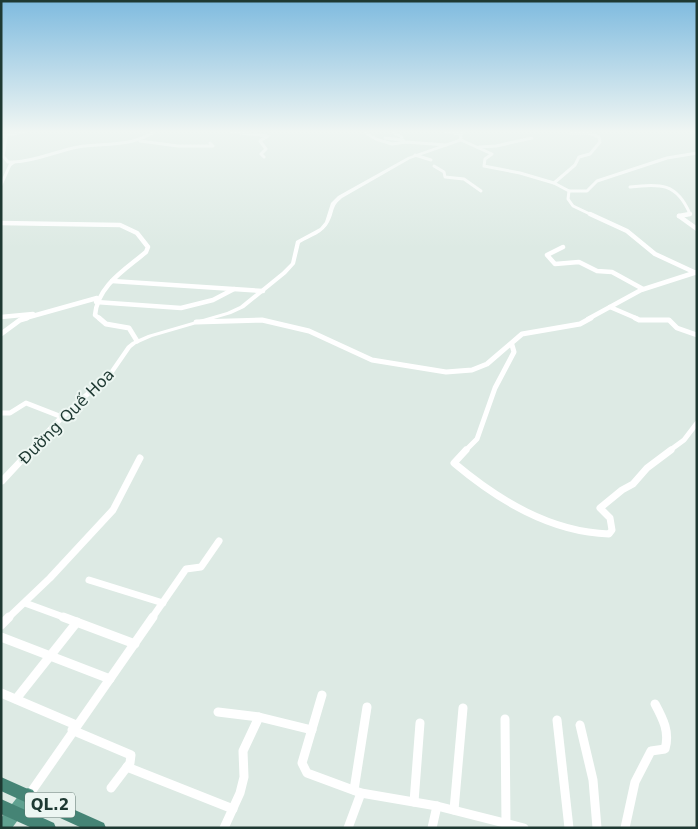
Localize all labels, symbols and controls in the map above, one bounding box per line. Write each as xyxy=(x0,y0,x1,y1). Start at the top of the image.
street label: Đường Quế Hoa xyxy=(15,365,118,468)
road number: QL.2 xyxy=(25,792,75,818)

